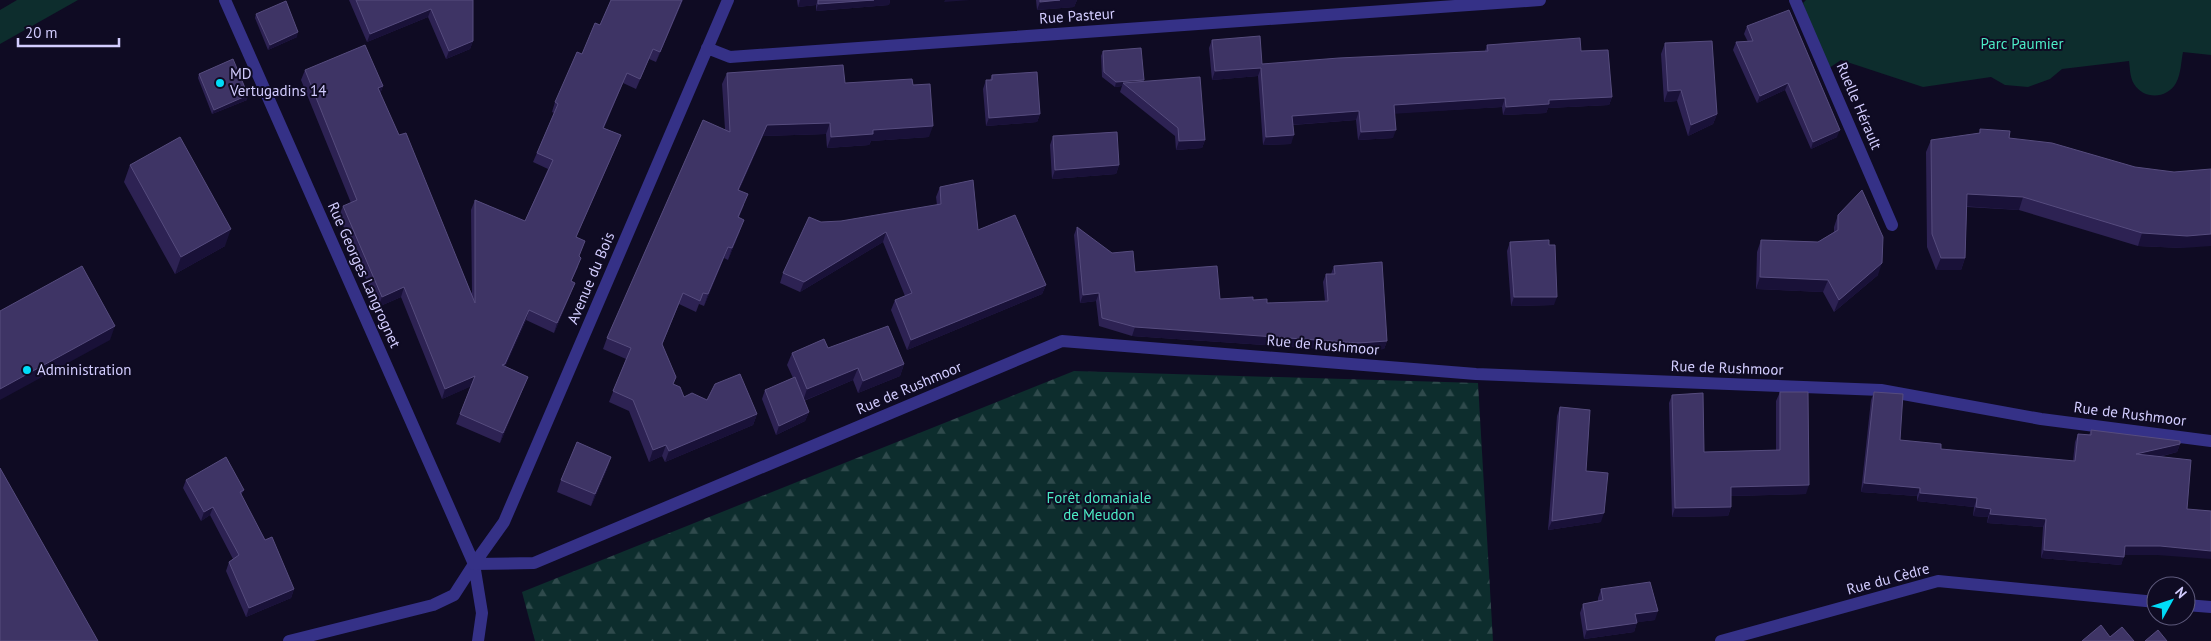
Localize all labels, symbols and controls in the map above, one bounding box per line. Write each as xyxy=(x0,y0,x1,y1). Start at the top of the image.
street label: Rue Pasteur xyxy=(1038,3,1115,28)
scale bar xyxy=(18,15,119,47)
text: 20 m xyxy=(25,23,58,42)
park label: Parc Paumier xyxy=(1980,34,2064,53)
street label: Ruelle Hérault xyxy=(1833,59,1886,152)
place label: MD Vertugadins 14 xyxy=(229,64,326,100)
marker: MD Vertugadins 14 xyxy=(214,77,226,89)
street label: Rue Georges Langrognet xyxy=(324,199,405,351)
street label: Avenue du Bois xyxy=(563,229,618,327)
street label: Rue de Rushmoor xyxy=(1266,330,1380,359)
street label: Rue de Rushmoor xyxy=(1670,356,1784,379)
street label: Rue de Rushmoor xyxy=(853,357,964,418)
place label: Administration xyxy=(37,360,132,379)
marker: Administration xyxy=(21,364,33,376)
street label: Rue de Rushmoor xyxy=(2073,397,2187,430)
park label: Forêt domaniale de Meudon xyxy=(1046,488,1152,524)
street label: Rue du Cèdre xyxy=(1844,558,1931,599)
north arrow xyxy=(2146,576,2196,626)
text: N xyxy=(2171,583,2191,602)

